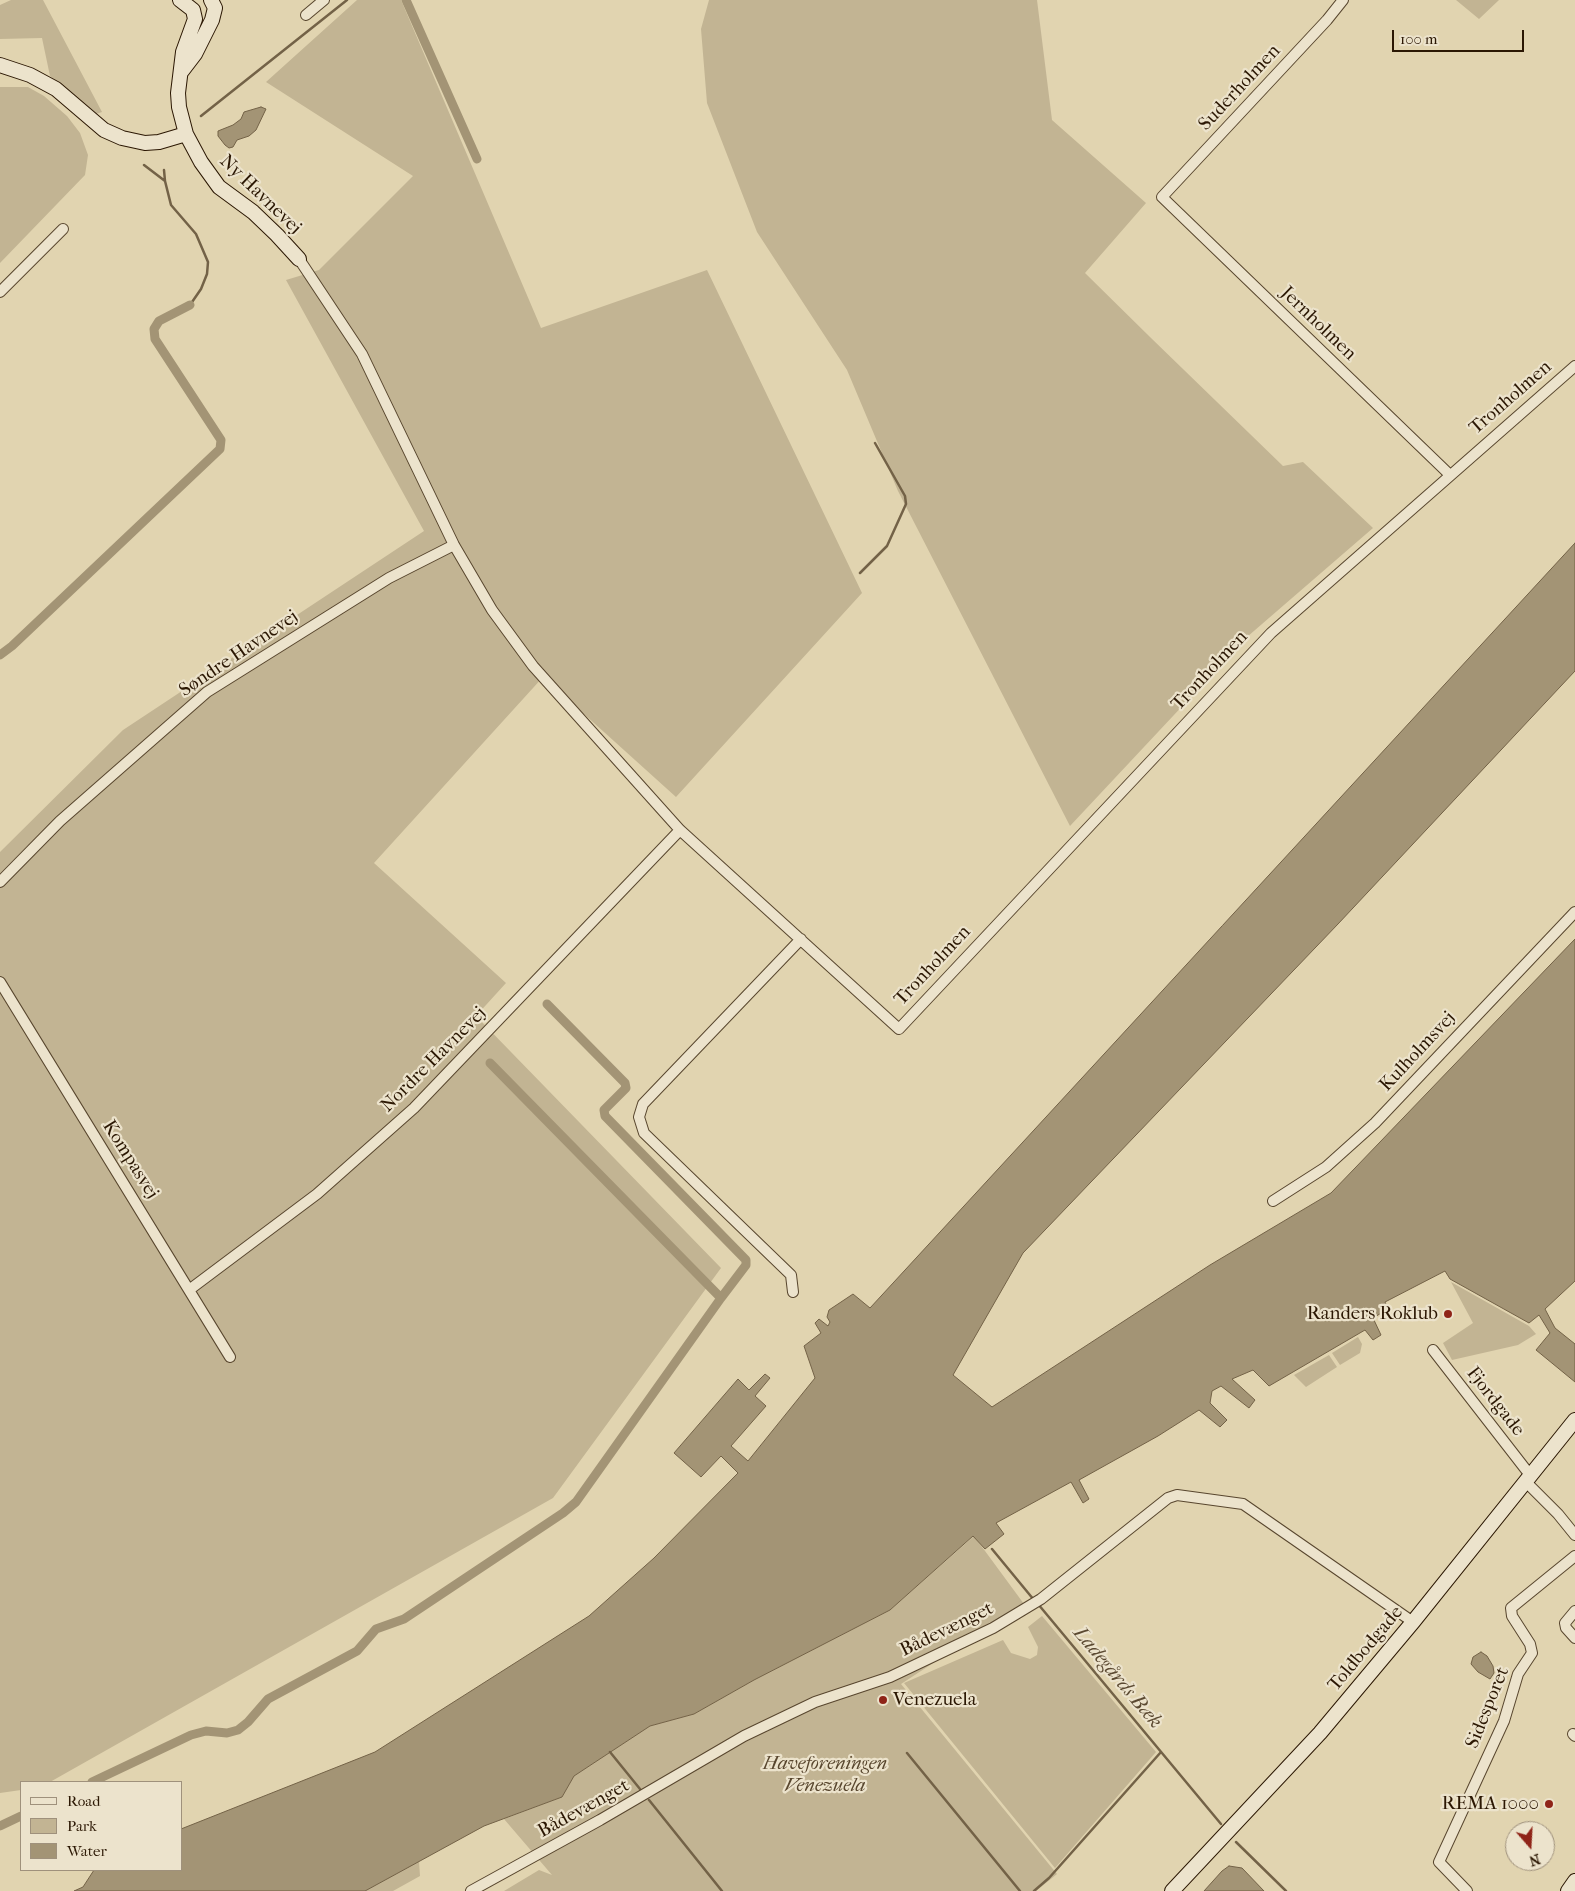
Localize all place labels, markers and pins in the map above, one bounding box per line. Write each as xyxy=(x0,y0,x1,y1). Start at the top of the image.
place label: Randers Roklub xyxy=(1307,1303,1438,1325)
marker: Randers Roklub xyxy=(1442,1308,1454,1320)
place label: Venezuela xyxy=(893,1689,976,1711)
marker: Venezuela xyxy=(877,1694,889,1706)
place label: REMA 1000 xyxy=(1442,1793,1539,1815)
marker: REMA 1000 xyxy=(1543,1798,1555,1810)

